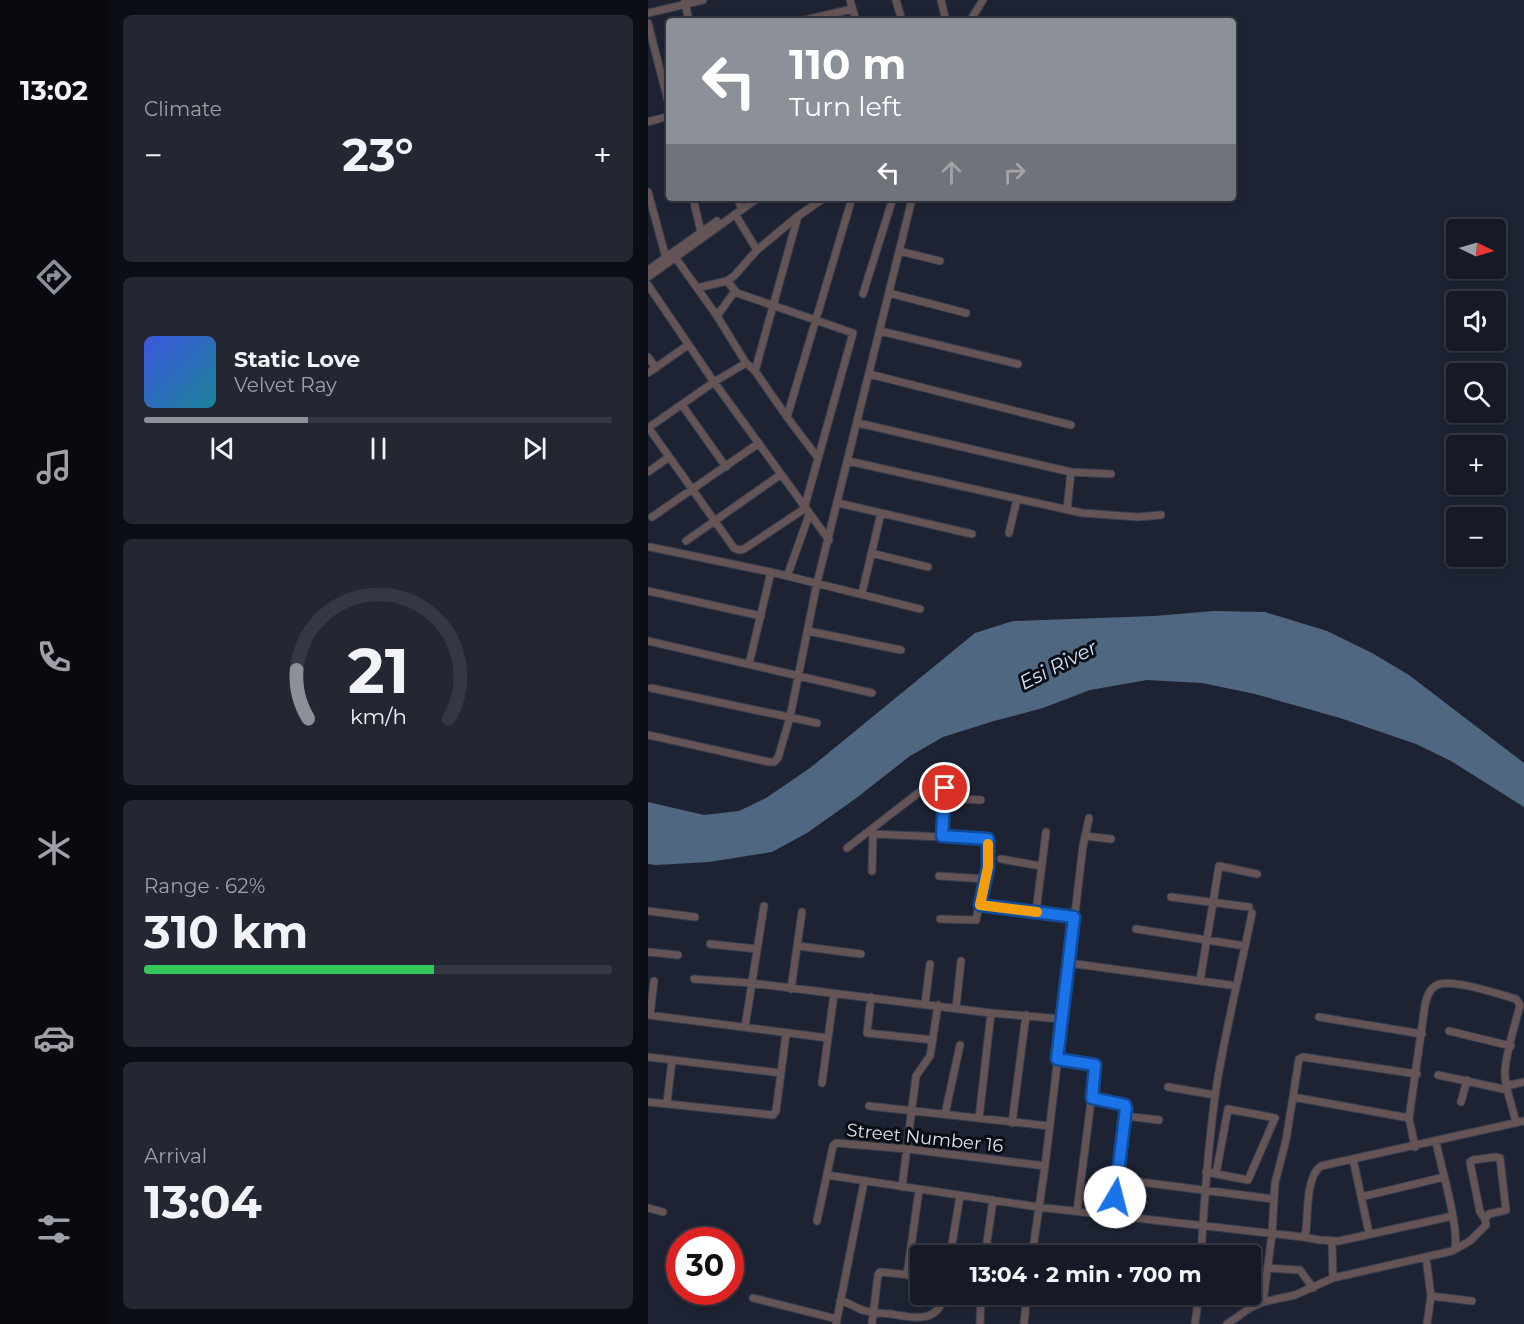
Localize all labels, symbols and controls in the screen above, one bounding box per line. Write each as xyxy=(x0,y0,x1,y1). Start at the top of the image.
text: 110 m xyxy=(789,38,906,90)
icon: left xyxy=(690,42,768,120)
text: 13:02 xyxy=(20,74,88,107)
text: Turn left xyxy=(789,90,902,123)
text: Climate xyxy=(144,97,222,121)
text: 23° xyxy=(342,127,414,182)
text: − xyxy=(144,135,163,175)
text: + xyxy=(593,135,612,175)
icon: left xyxy=(872,156,905,189)
icon: ahead xyxy=(935,156,968,189)
icon: right xyxy=(998,156,1031,189)
north arrow xyxy=(1446,219,1506,279)
map controls xyxy=(1446,219,1506,567)
icon: directions xyxy=(33,256,75,298)
button: sound xyxy=(1446,291,1506,351)
text: Static Love xyxy=(234,346,360,373)
button: search xyxy=(1446,363,1506,423)
text: Velvet Ray xyxy=(234,373,337,397)
icon: previous xyxy=(206,432,239,465)
icon: pause xyxy=(362,432,395,465)
icon: next xyxy=(518,432,551,465)
button: + xyxy=(1446,435,1506,495)
icon: music xyxy=(33,446,75,488)
button: − xyxy=(1446,507,1506,567)
text: 21 xyxy=(347,633,409,709)
water label: Esi River xyxy=(1015,635,1102,695)
icon: phone xyxy=(33,636,75,678)
text: km/h xyxy=(349,703,407,729)
pin xyxy=(919,762,970,813)
icon: arrive xyxy=(928,771,961,804)
icon: climate xyxy=(33,827,75,869)
text: Range · 62% xyxy=(144,874,265,898)
text: 310 km xyxy=(144,904,308,959)
icon: car xyxy=(33,1017,75,1059)
street label: Street Number 16 xyxy=(846,1119,1004,1157)
text: Arrival xyxy=(144,1144,207,1168)
position arrow xyxy=(1083,1165,1147,1229)
text: 13:04 xyxy=(144,1174,262,1229)
icon: filters xyxy=(33,1208,75,1250)
speed limit sign: 30 xyxy=(666,1227,744,1305)
text: 13:04 · 2 min · 700 m xyxy=(969,1261,1202,1288)

